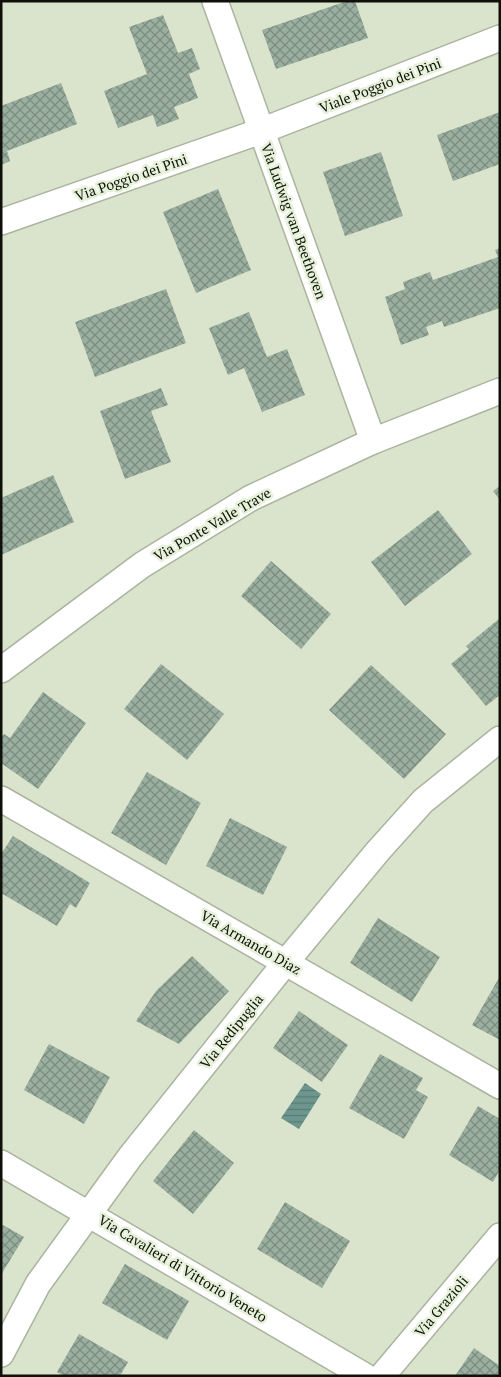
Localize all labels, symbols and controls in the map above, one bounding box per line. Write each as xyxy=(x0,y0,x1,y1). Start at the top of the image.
street label: Viale Poggio dei Pini xyxy=(316,53,444,117)
street label: Via Ludwig van Beethoven xyxy=(257,140,331,302)
street label: Via Poggio dei Pini xyxy=(72,149,190,205)
street label: Via Ponte Valle Trave xyxy=(150,483,274,565)
street label: Via Armando Diaz xyxy=(197,905,305,979)
street label: Via Redipuglia xyxy=(195,990,267,1072)
street label: Via Cavalieri di Vittorio Veneto xyxy=(95,1210,271,1326)
street label: Via Grazioli xyxy=(410,1272,472,1340)

